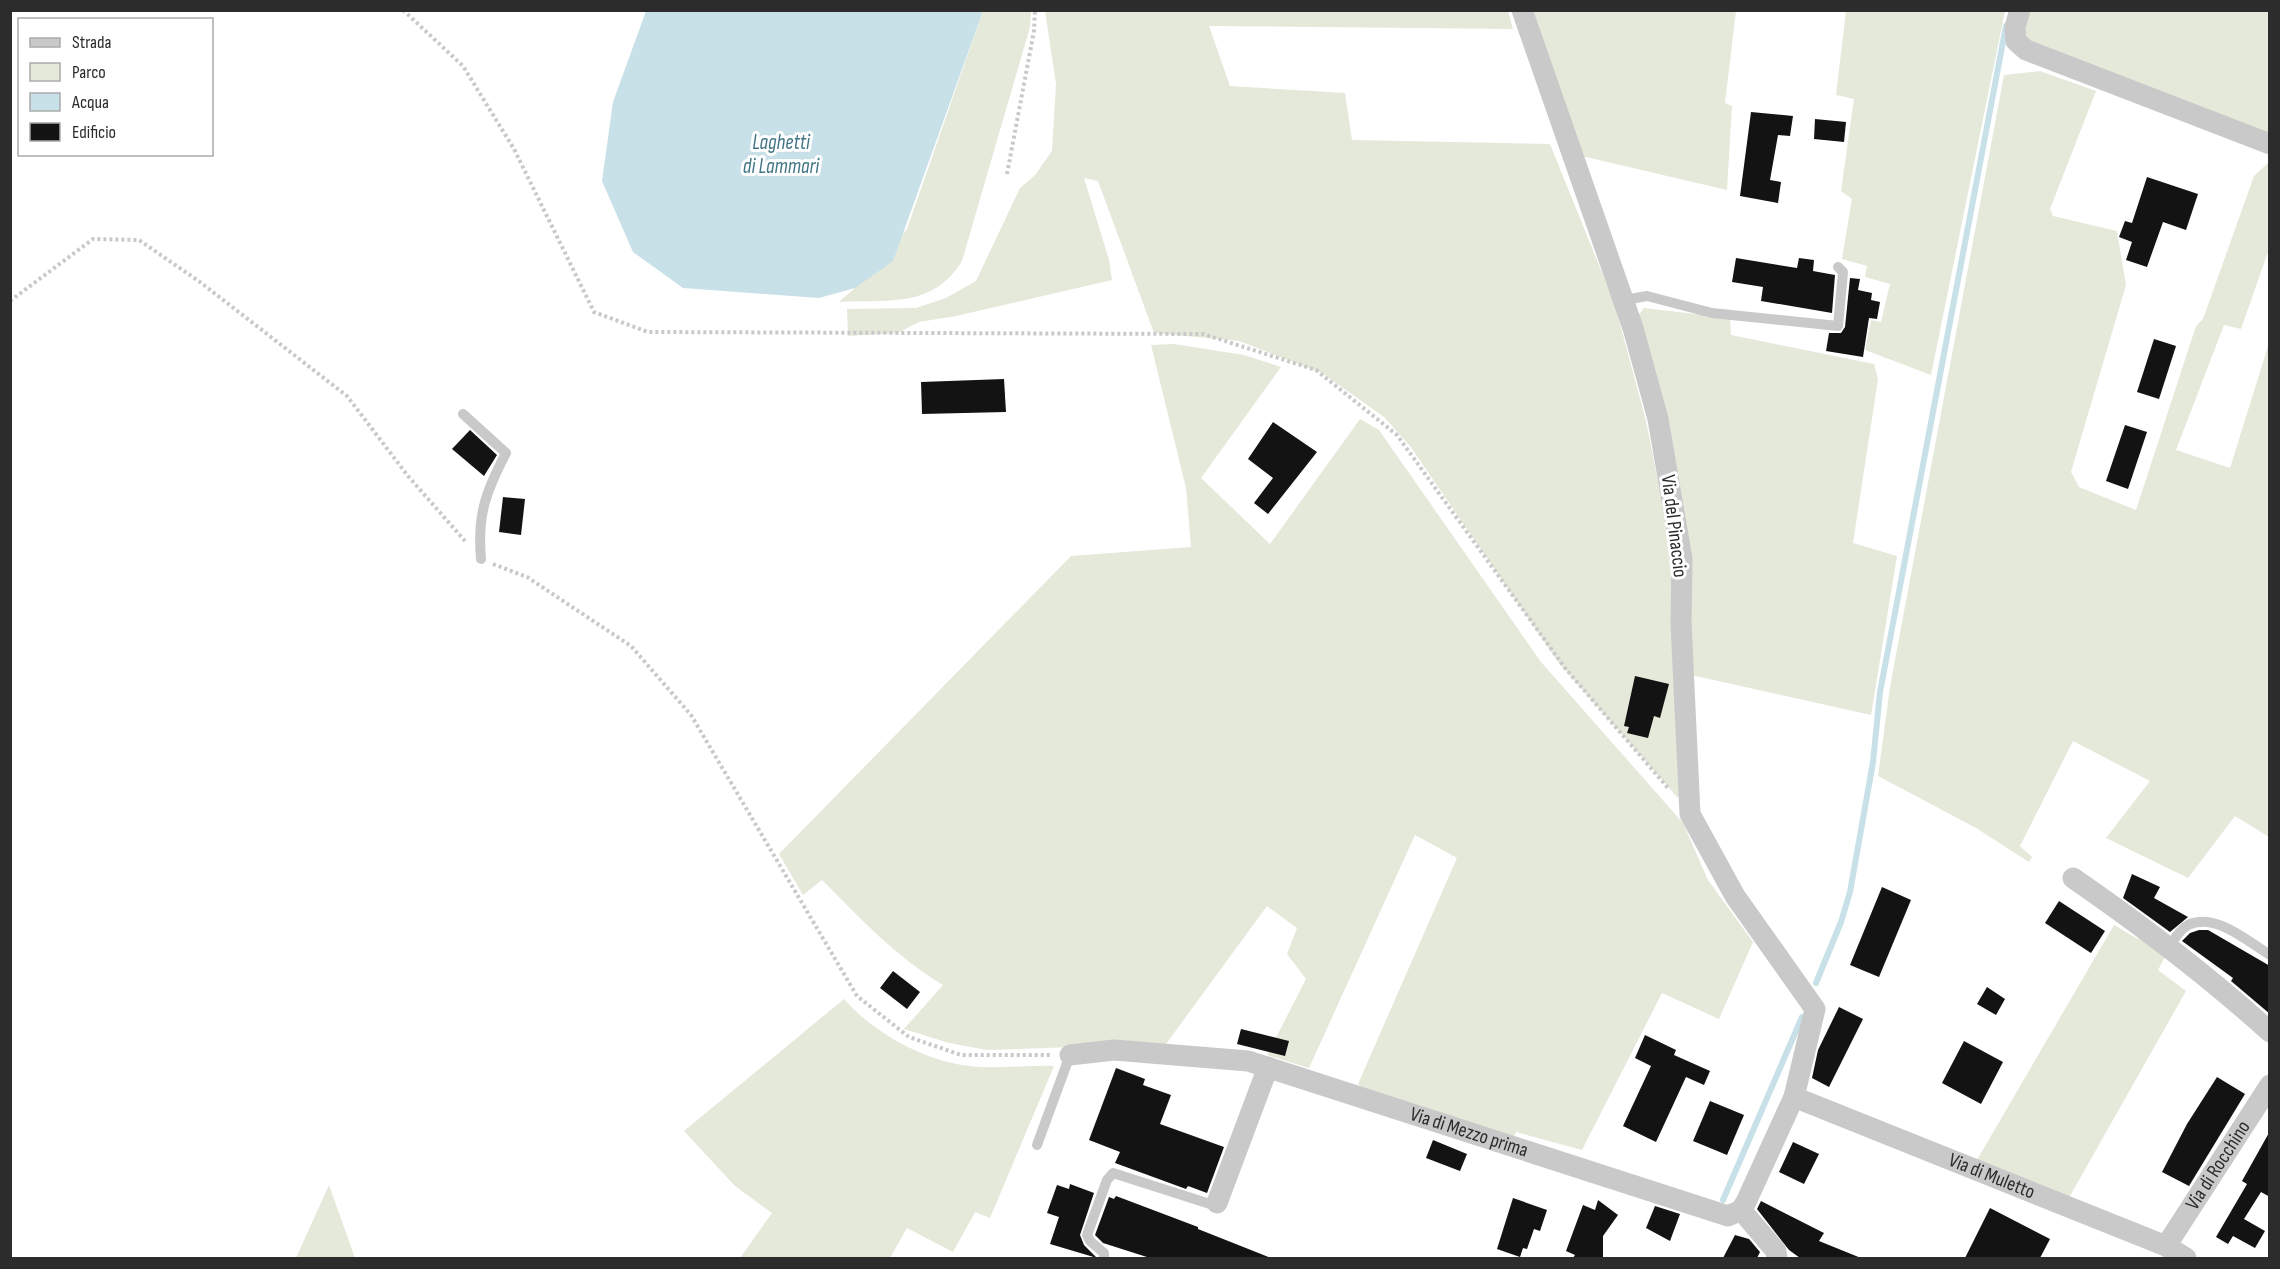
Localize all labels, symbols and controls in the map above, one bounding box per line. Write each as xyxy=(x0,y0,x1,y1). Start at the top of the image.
legend xyxy=(18,18,213,156)
text: Strada xyxy=(72,32,112,53)
text: Parco xyxy=(72,62,106,83)
text: Acqua xyxy=(71,92,109,113)
text: Edificio xyxy=(72,122,116,143)
water label: Laghetti di Lammari xyxy=(743,130,820,179)
street label: Via del Pinaccio xyxy=(1656,473,1692,579)
street label: Via di Mezzo prima xyxy=(1407,1102,1531,1163)
street label: Via di Rocchino xyxy=(2181,1116,2256,1214)
street label: Via di Muletto xyxy=(1945,1148,2039,1204)

